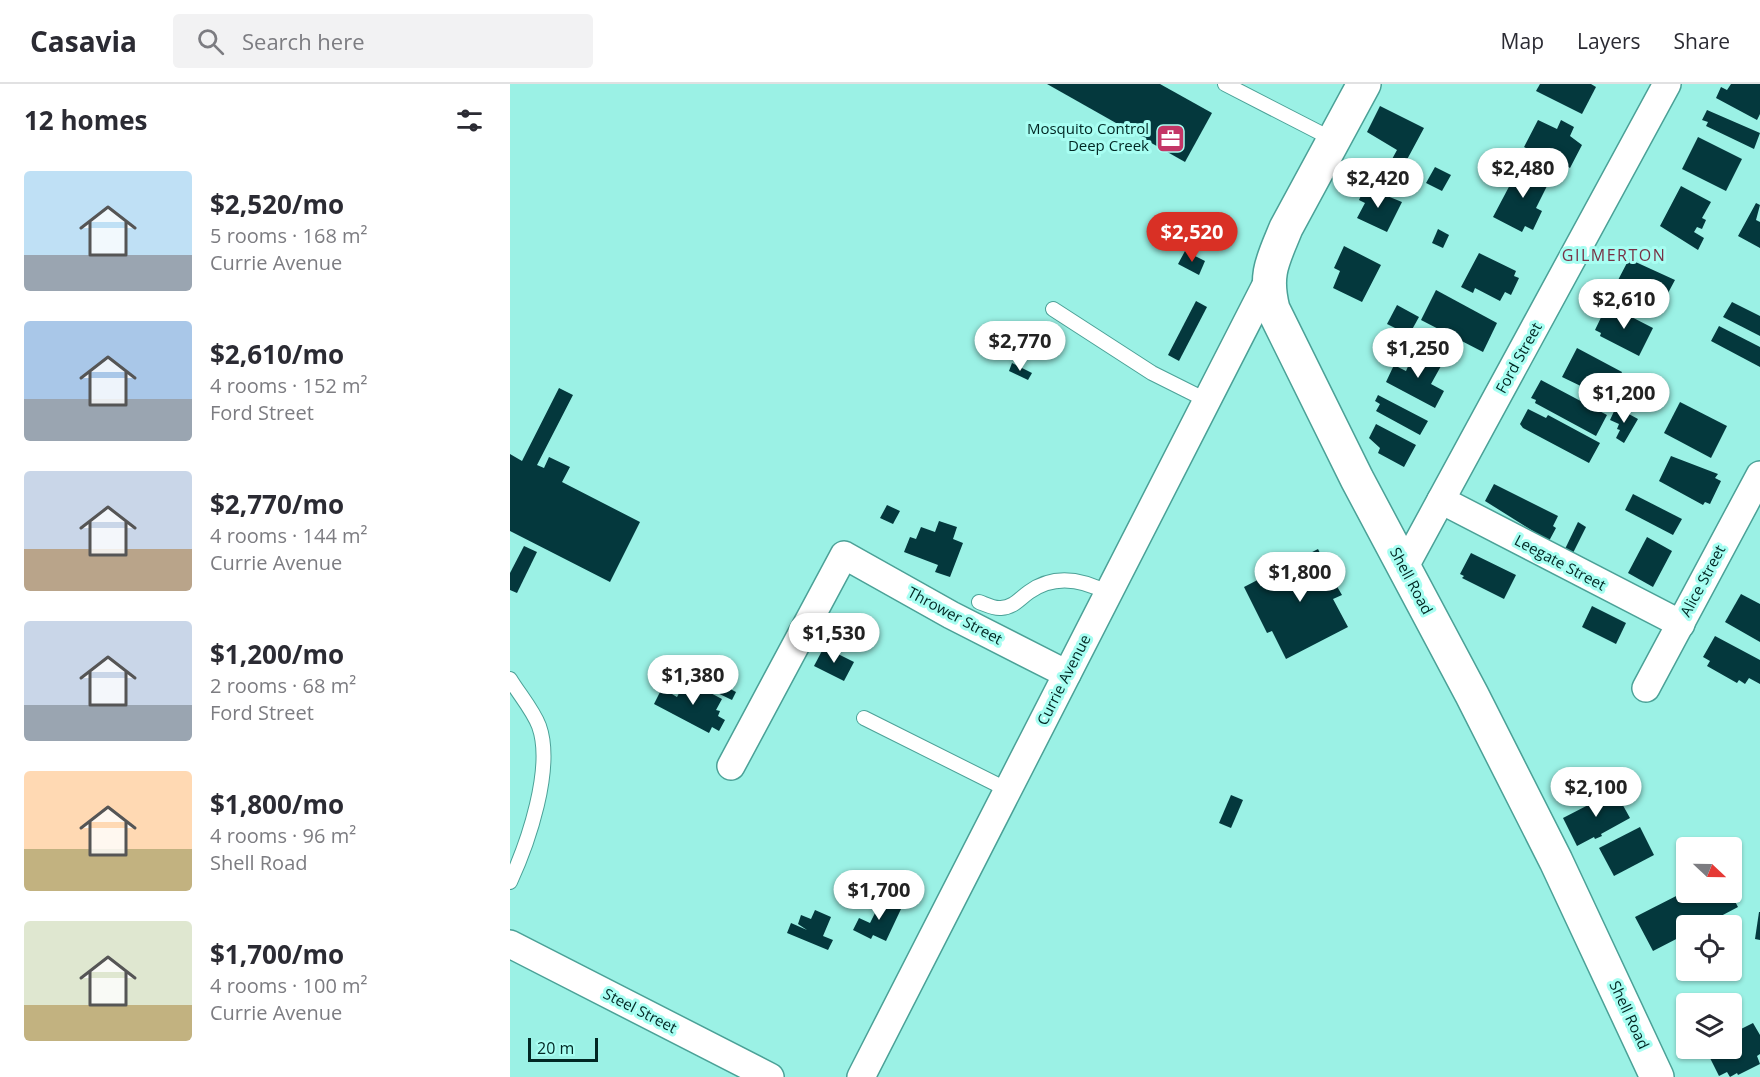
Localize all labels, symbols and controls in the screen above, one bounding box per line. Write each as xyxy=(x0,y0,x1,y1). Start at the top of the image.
search box xyxy=(173,14,593,68)
text: Casavia xyxy=(30,22,137,60)
icon: search xyxy=(194,25,227,58)
text: Search here xyxy=(242,26,365,56)
text: Map xyxy=(1501,27,1544,55)
text: Layers xyxy=(1577,27,1641,55)
text: Share xyxy=(1674,27,1730,55)
text: 12 homes xyxy=(24,102,148,138)
icon: filters xyxy=(453,104,486,137)
place label: Mosquito Control Deep Creek xyxy=(1027,118,1149,155)
office icon: Mosquito Control Deep Creek xyxy=(1154,122,1186,154)
pin: $2,480 xyxy=(1474,148,1572,199)
text: $2,480 xyxy=(1492,154,1554,181)
pin: $2,420 xyxy=(1329,158,1427,209)
text: $2,420 xyxy=(1347,164,1409,191)
text: $2,520/mo xyxy=(210,186,344,222)
icon: home xyxy=(72,195,144,267)
pin: $2,520 xyxy=(1143,212,1241,263)
text: $2,520 xyxy=(1161,218,1223,245)
text: 5 rooms · 168 m² xyxy=(210,222,368,249)
district label: GILMERTON xyxy=(1562,244,1666,266)
text: Currie Avenue xyxy=(210,249,342,276)
pin: $2,610 xyxy=(1575,279,1673,330)
text: $2,610 xyxy=(1593,285,1655,312)
street label: Ford Street xyxy=(1491,319,1546,396)
pin: $2,770 xyxy=(971,321,1069,372)
text: $2,770 xyxy=(989,327,1051,354)
pin: $1,250 xyxy=(1369,328,1467,379)
text: $1,250 xyxy=(1387,334,1449,361)
text: $2,610/mo xyxy=(210,336,344,372)
icon: home xyxy=(72,345,144,417)
text: 4 rooms · 152 m² xyxy=(210,372,368,399)
pin: $1,200 xyxy=(1575,373,1673,424)
text: $1,200 xyxy=(1593,379,1655,406)
text: Ford Street xyxy=(210,399,314,426)
text: $2,770/mo xyxy=(210,486,344,522)
icon: home xyxy=(72,495,144,567)
text: 4 rooms · 144 m² xyxy=(210,522,368,549)
street label: Leegate Street xyxy=(1511,530,1610,595)
street label: Alice Street xyxy=(1675,541,1729,620)
street label: Shell Road xyxy=(1386,544,1438,618)
text: Currie Avenue xyxy=(210,549,342,576)
pin: $1,800 xyxy=(1251,552,1349,603)
text: $1,800 xyxy=(1269,558,1331,585)
street label: Thrower Street xyxy=(905,582,1006,648)
pin: $1,530 xyxy=(785,613,883,664)
text: $1,530 xyxy=(803,619,865,646)
street label: Currie Avenue xyxy=(1032,631,1095,728)
text: $1,200/mo xyxy=(210,636,344,672)
icon: home xyxy=(72,645,144,717)
pin: $1,380 xyxy=(644,655,742,706)
text: $1,380 xyxy=(662,661,724,688)
text: 2 rooms · 68 m² xyxy=(210,672,356,699)
text: Ford Street xyxy=(210,699,314,726)
pin: $2,100 xyxy=(1547,767,1645,818)
text: $2,100 xyxy=(1565,773,1627,800)
text: $1,800/mo xyxy=(210,786,344,822)
icon: home xyxy=(72,795,144,867)
text: 4 rooms · 96 m² xyxy=(210,822,356,849)
north arrow xyxy=(1676,837,1742,903)
map controls xyxy=(1676,837,1742,1059)
text: Shell Road xyxy=(210,849,307,876)
pin: $1,700 xyxy=(830,870,928,921)
text: $1,700 xyxy=(848,876,910,903)
button: locate xyxy=(1676,915,1742,981)
text: $1,700/mo xyxy=(210,936,344,972)
icon: home xyxy=(72,945,144,1017)
text: 4 rooms · 100 m² xyxy=(210,972,368,999)
street label: Shell Road xyxy=(1605,977,1654,1052)
street label: Steel Street xyxy=(600,983,681,1037)
button: layers xyxy=(1676,993,1742,1059)
text: Currie Avenue xyxy=(210,999,342,1026)
scale bar xyxy=(528,1035,598,1062)
text: 20 m xyxy=(537,1037,574,1059)

